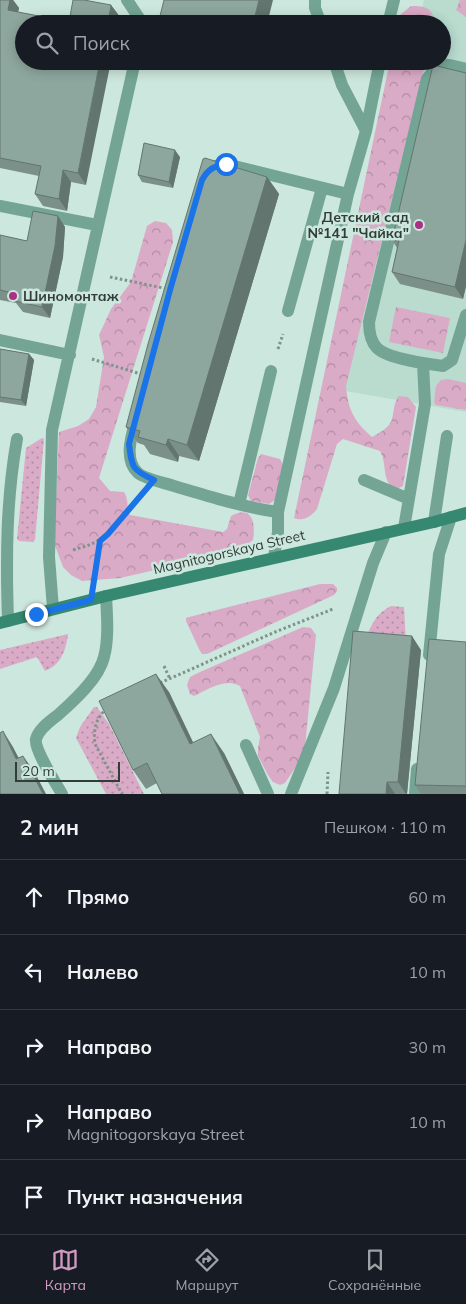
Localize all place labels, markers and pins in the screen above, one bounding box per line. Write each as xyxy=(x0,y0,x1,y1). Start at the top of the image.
place label: Детский сад №141 "Чайка" xyxy=(307,208,409,242)
marker: Детский сад №141 "Чайка" xyxy=(413,219,425,231)
place label: Шиномонтаж xyxy=(23,287,119,305)
marker: Шиномонтаж xyxy=(7,290,19,302)

